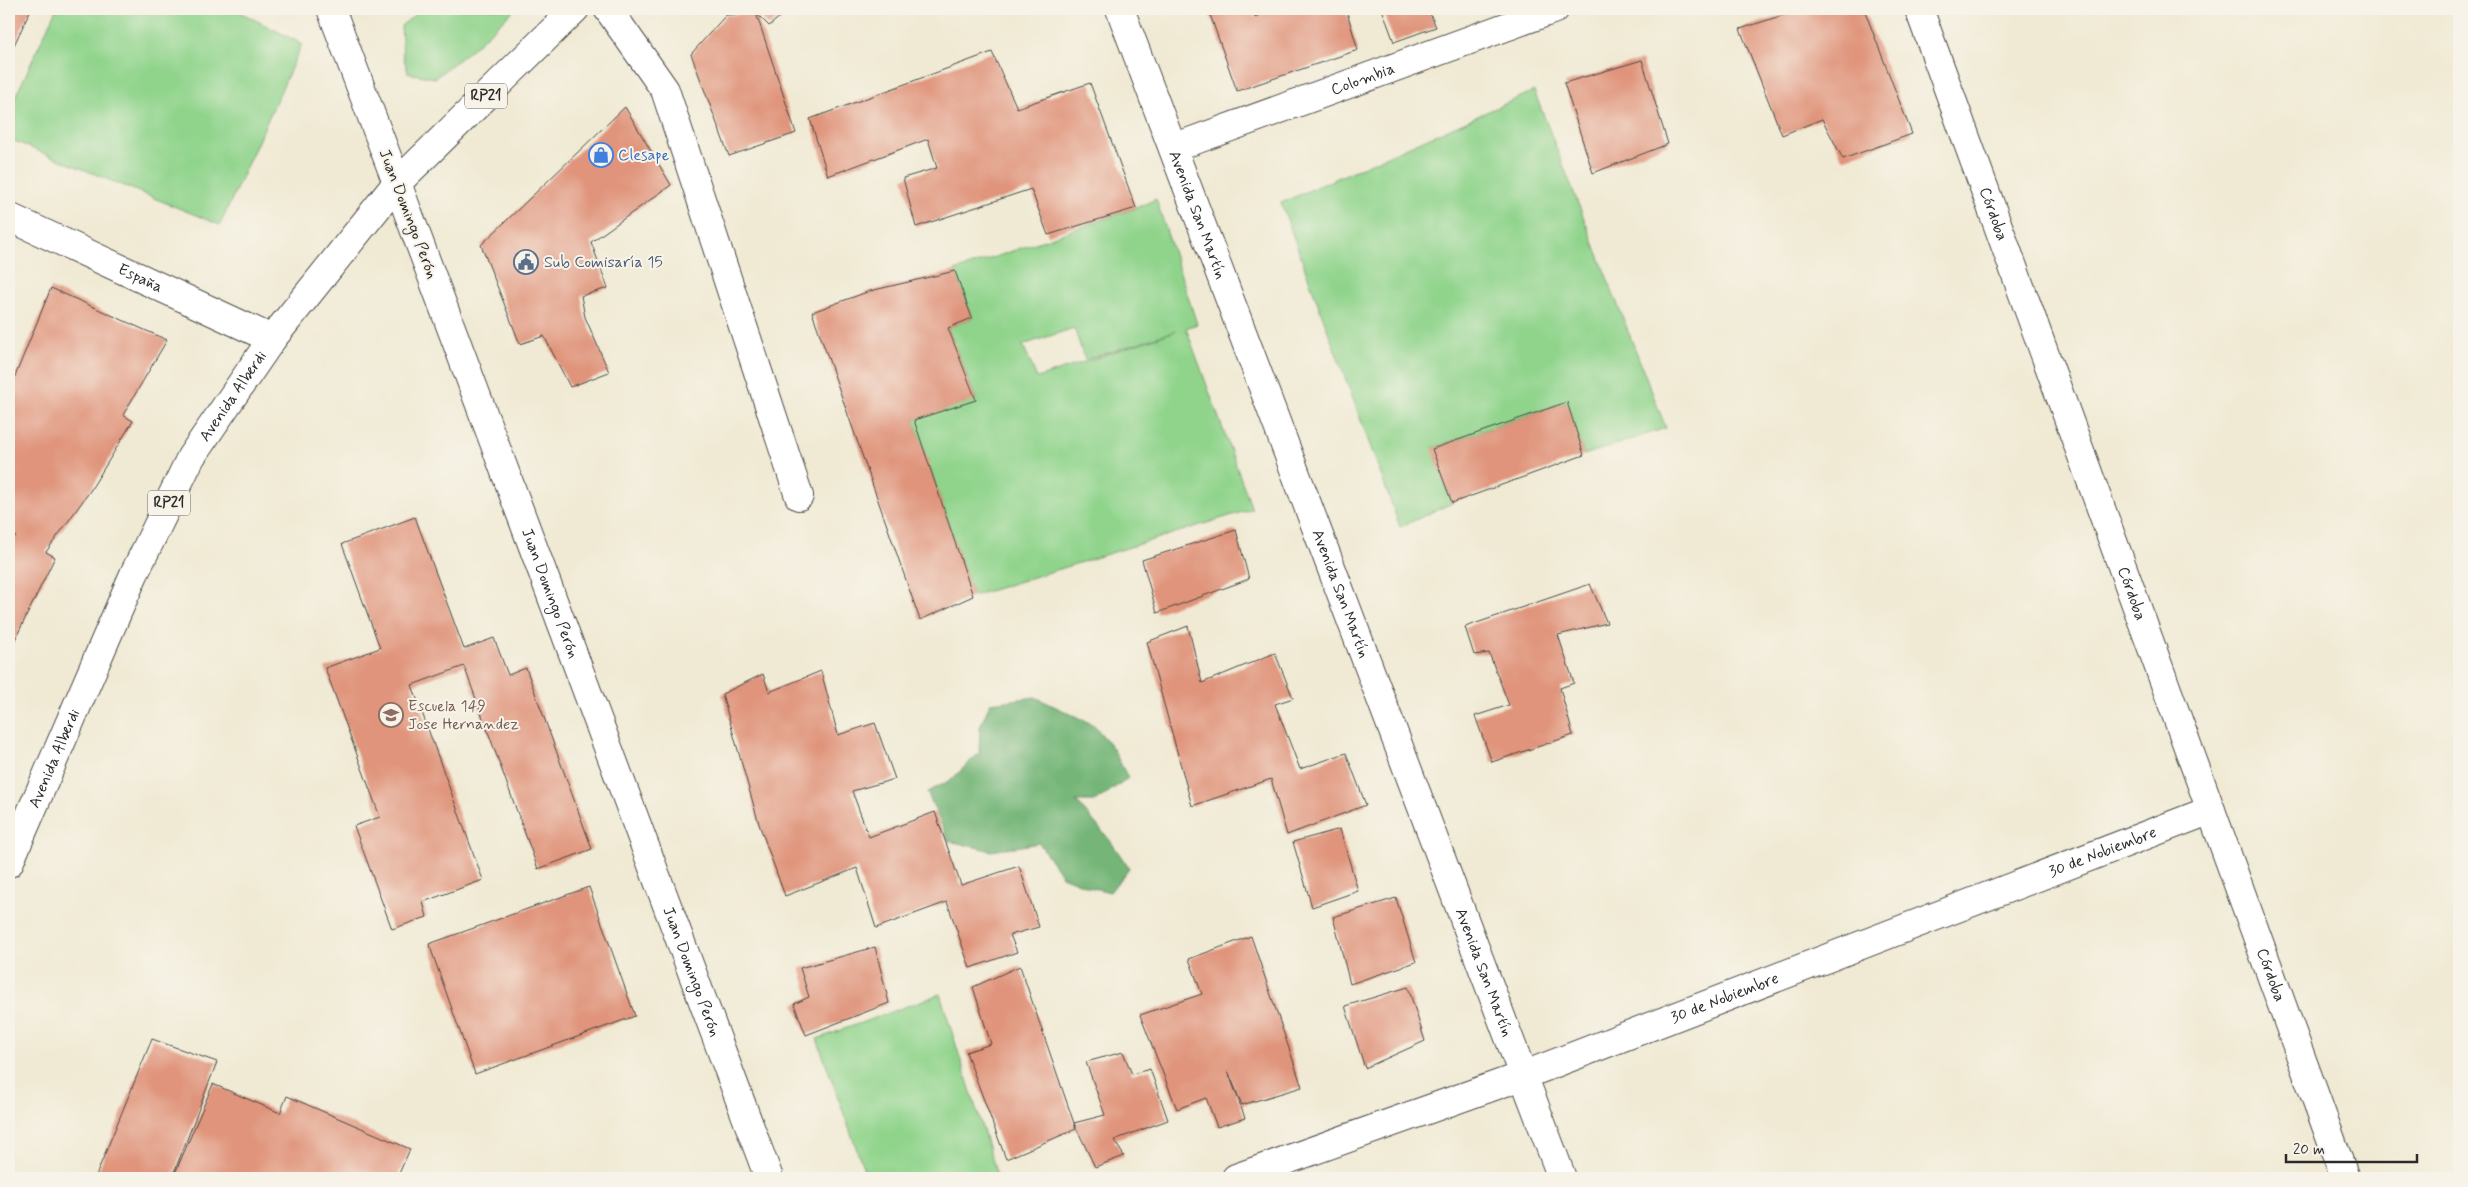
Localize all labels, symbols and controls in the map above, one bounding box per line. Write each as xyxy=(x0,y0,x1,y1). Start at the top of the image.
street label: Colombia xyxy=(1328,58,1398,100)
road number: RP21 xyxy=(465,84,507,108)
shop icon: Clesape xyxy=(588,142,614,168)
place label: Clesape xyxy=(618,145,670,166)
street label: Juan Domingo Perón xyxy=(373,146,442,282)
street label: Avenida San Martín xyxy=(1164,147,1232,282)
street label: Córdoba xyxy=(1974,184,2013,244)
public building icon: Sub Comisaría 15 xyxy=(513,249,539,275)
place label: Sub Comisaría 15 xyxy=(544,252,663,273)
street label: España xyxy=(115,259,166,297)
street label: Avenida Alberdi xyxy=(194,346,272,446)
road number: RP21 xyxy=(148,490,190,516)
street label: Juan Domingo Perón xyxy=(516,525,584,661)
street label: Avenida San Martín xyxy=(1307,526,1375,661)
street label: Córdoba xyxy=(2113,564,2151,623)
place label: Escuela 149 Jose Hernandez xyxy=(408,696,519,735)
school or university icon: Escuela 149 Jose Hernandez xyxy=(378,702,404,728)
street label: Avenida Alberdi xyxy=(24,705,85,811)
street label: 30 de Nobiembre xyxy=(2046,822,2160,882)
street label: Juan Domingo Perón xyxy=(658,904,726,1040)
street label: Avenida San Martín xyxy=(1450,905,1518,1040)
street label: Córdoba xyxy=(2252,945,2290,1005)
street label: 30 de Nobiembre xyxy=(1668,967,1782,1028)
scale bar xyxy=(2286,1132,2417,1164)
text: 20 m xyxy=(2293,1140,2325,1160)

